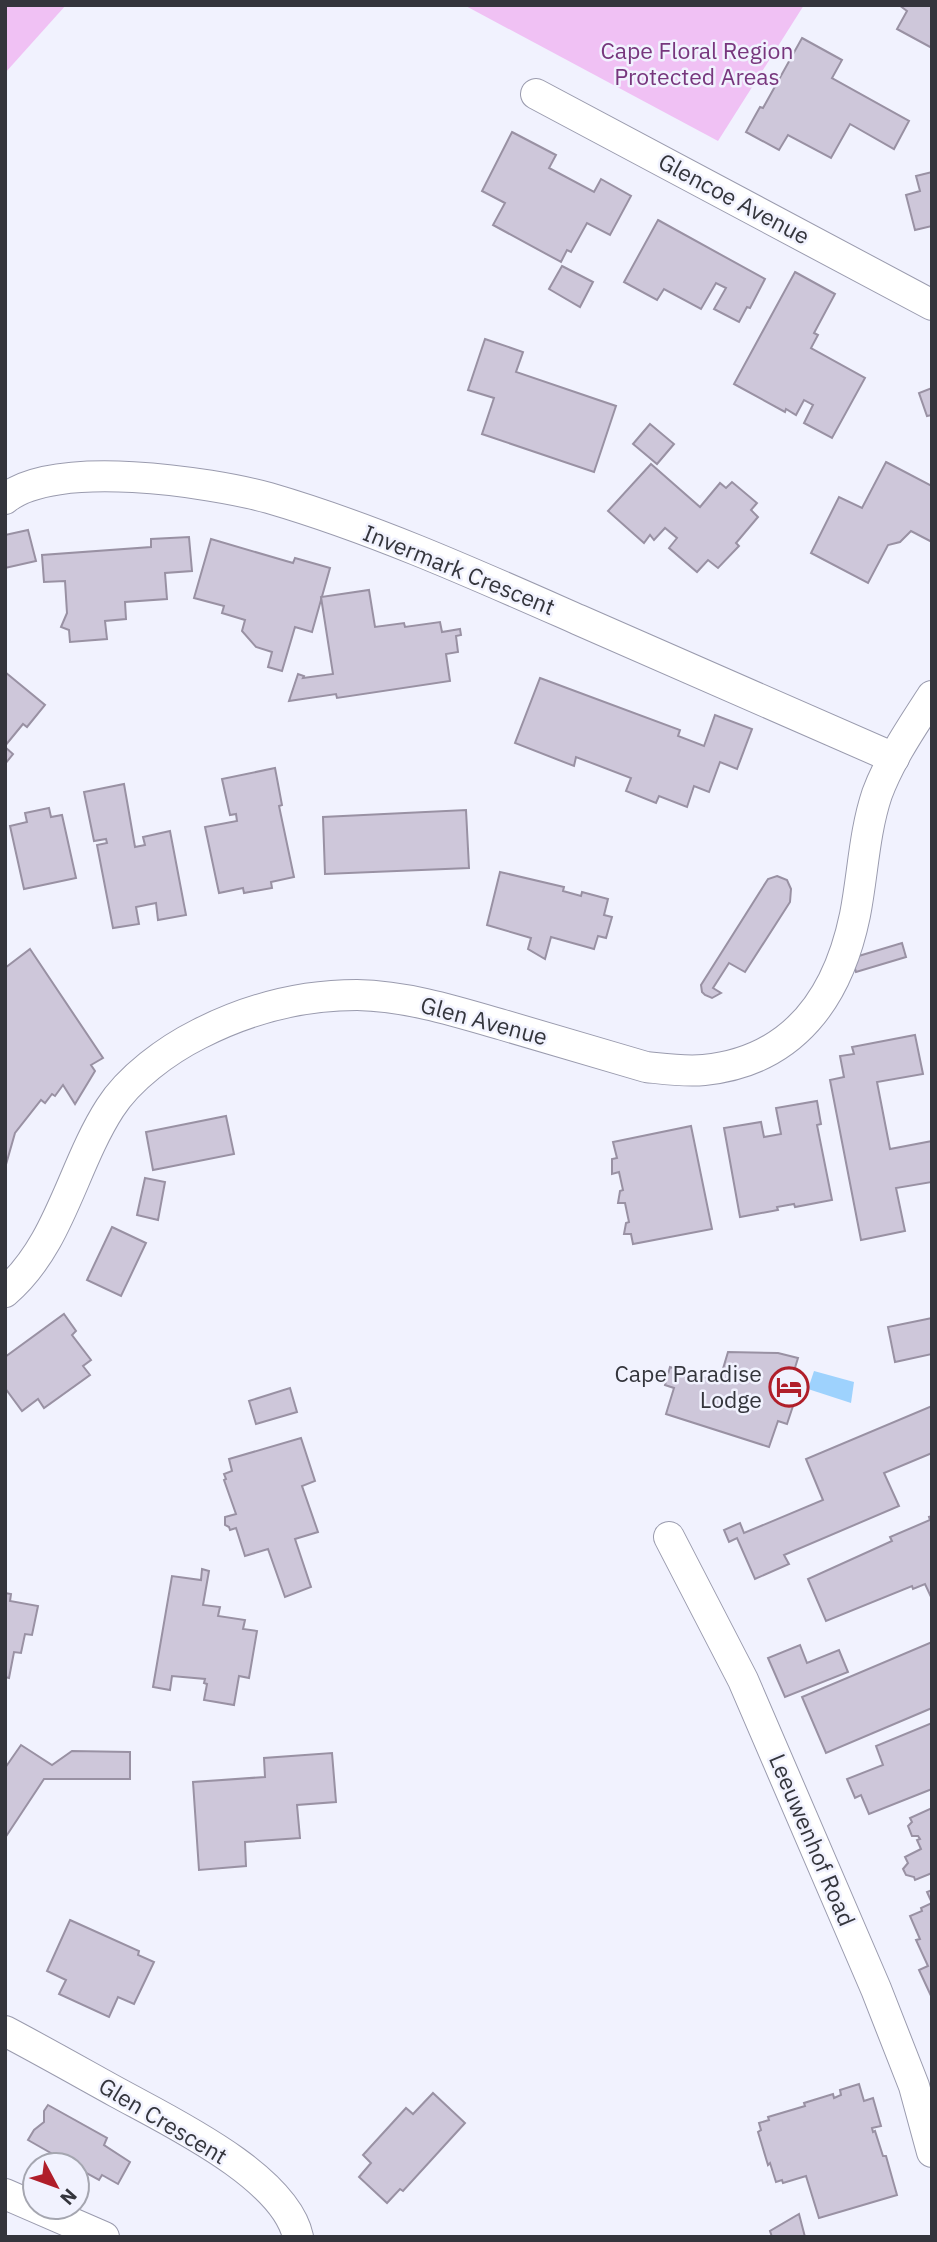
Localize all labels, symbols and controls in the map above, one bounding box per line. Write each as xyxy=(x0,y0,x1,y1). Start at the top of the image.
park label: Cape Floral Region Protected Areas xyxy=(600,35,794,91)
street label: Glencoe Avenue xyxy=(654,146,815,251)
street label: Invermark Crescent xyxy=(359,517,560,621)
street label: Glen Avenue xyxy=(418,989,551,1051)
place label: Cape Paradise Lodge xyxy=(615,1358,762,1414)
hotel icon: Cape Paradise Lodge xyxy=(768,1366,810,1408)
street label: Leeuwenhof Road xyxy=(763,1749,863,1930)
street label: Glen Crescent xyxy=(94,2070,233,2170)
north arrow xyxy=(21,2151,91,2221)
text: N xyxy=(55,2184,82,2210)

